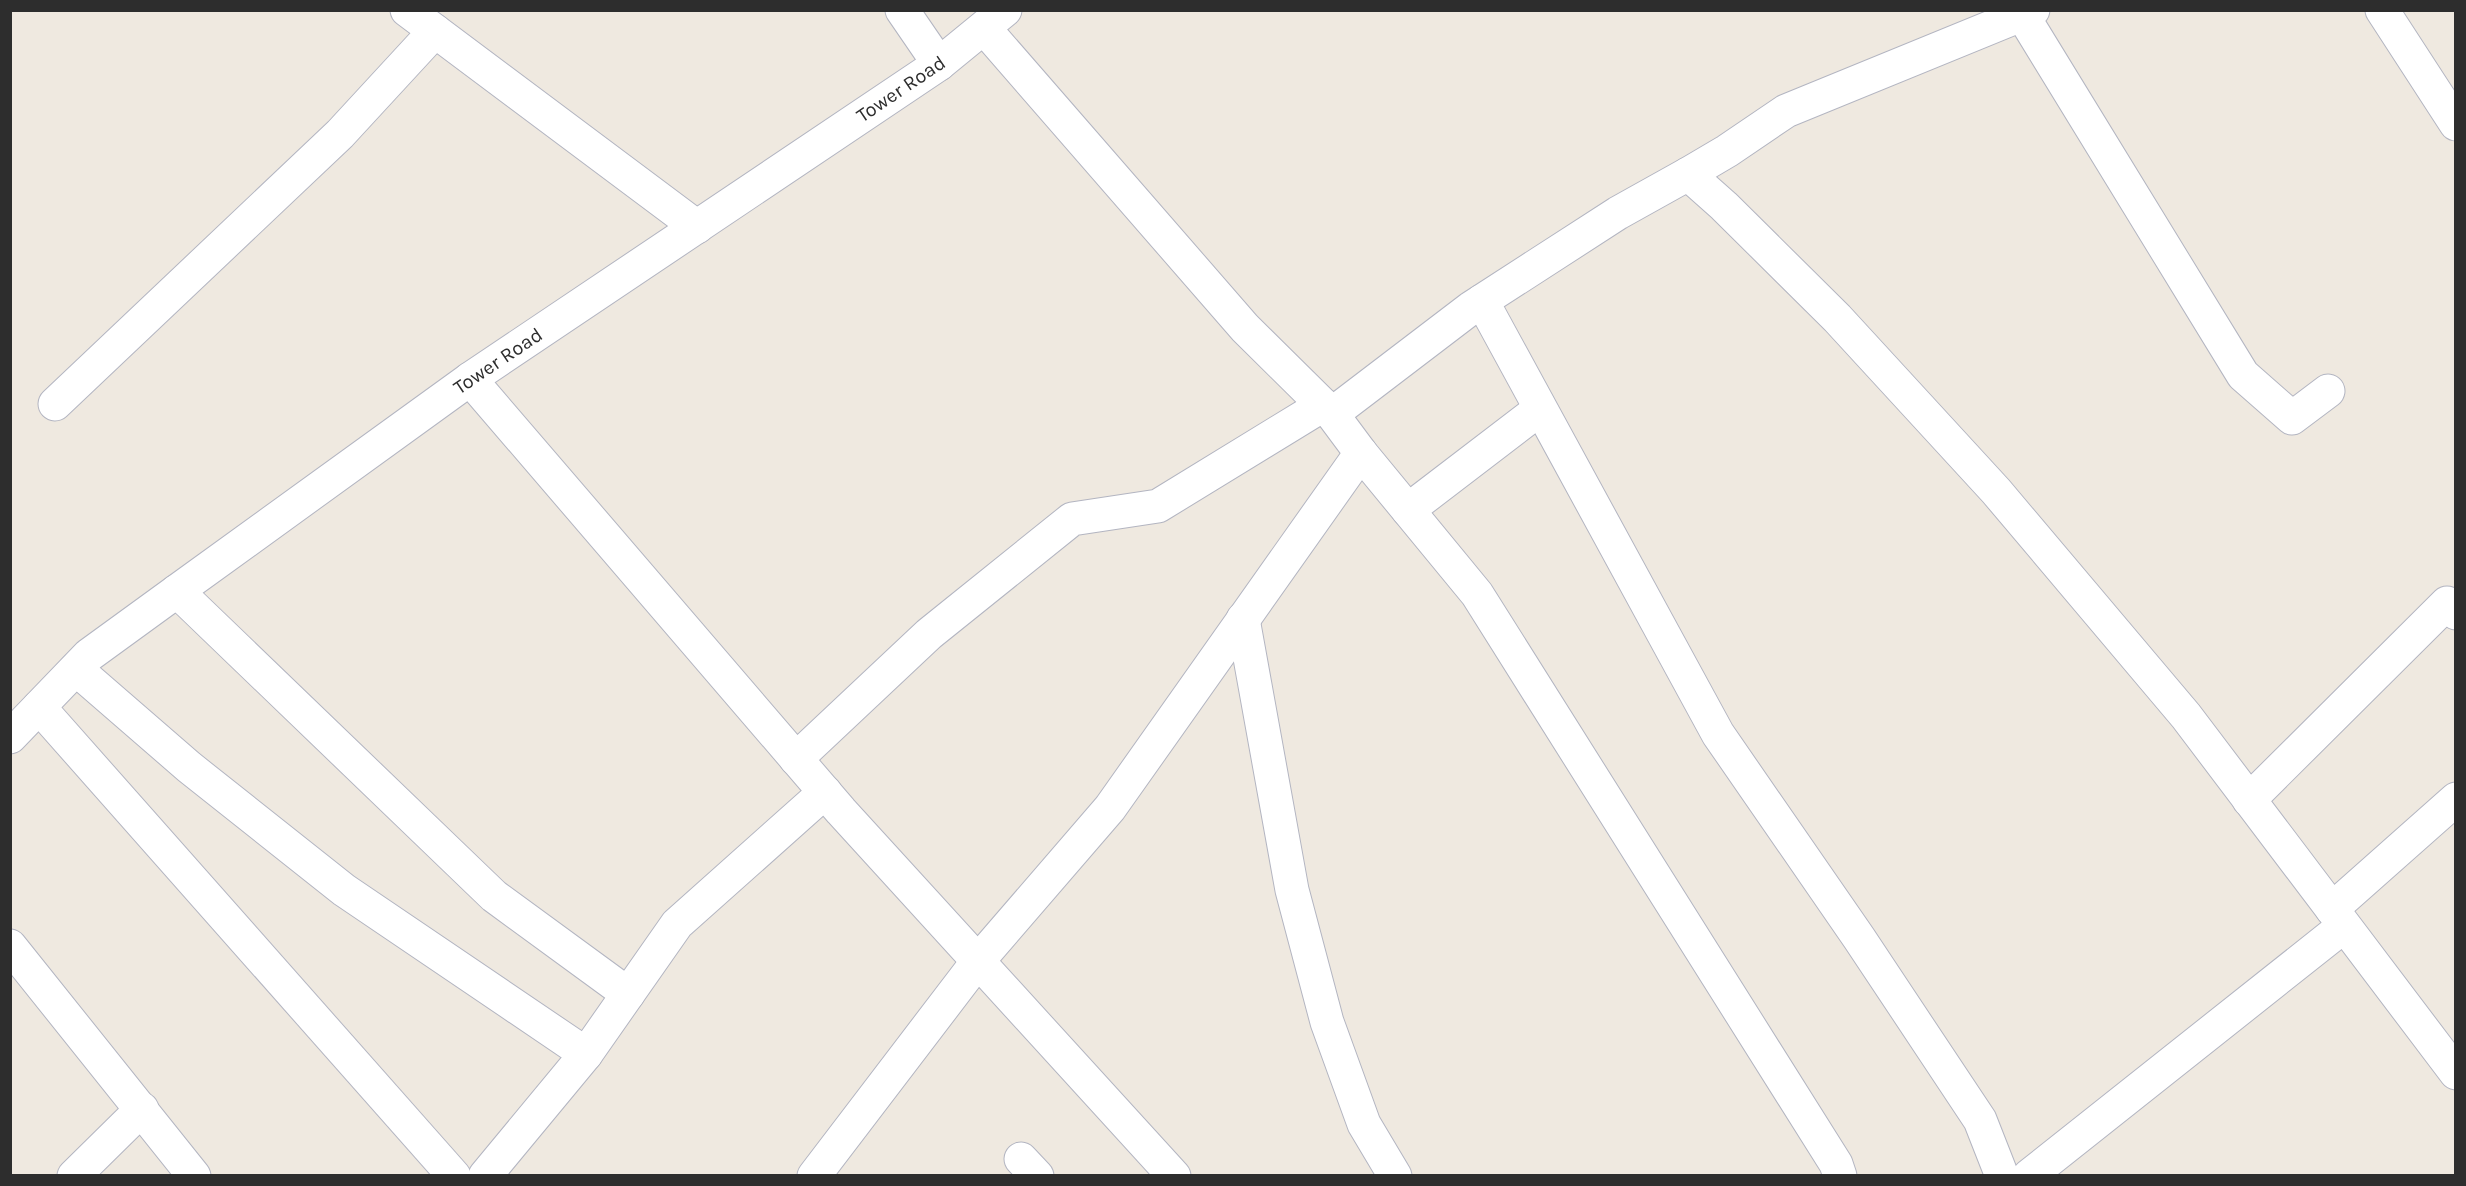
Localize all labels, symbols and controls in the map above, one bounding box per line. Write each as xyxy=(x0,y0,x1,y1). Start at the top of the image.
street label: Tower Road xyxy=(852,51,950,127)
street label: Tower Road xyxy=(449,323,547,399)

